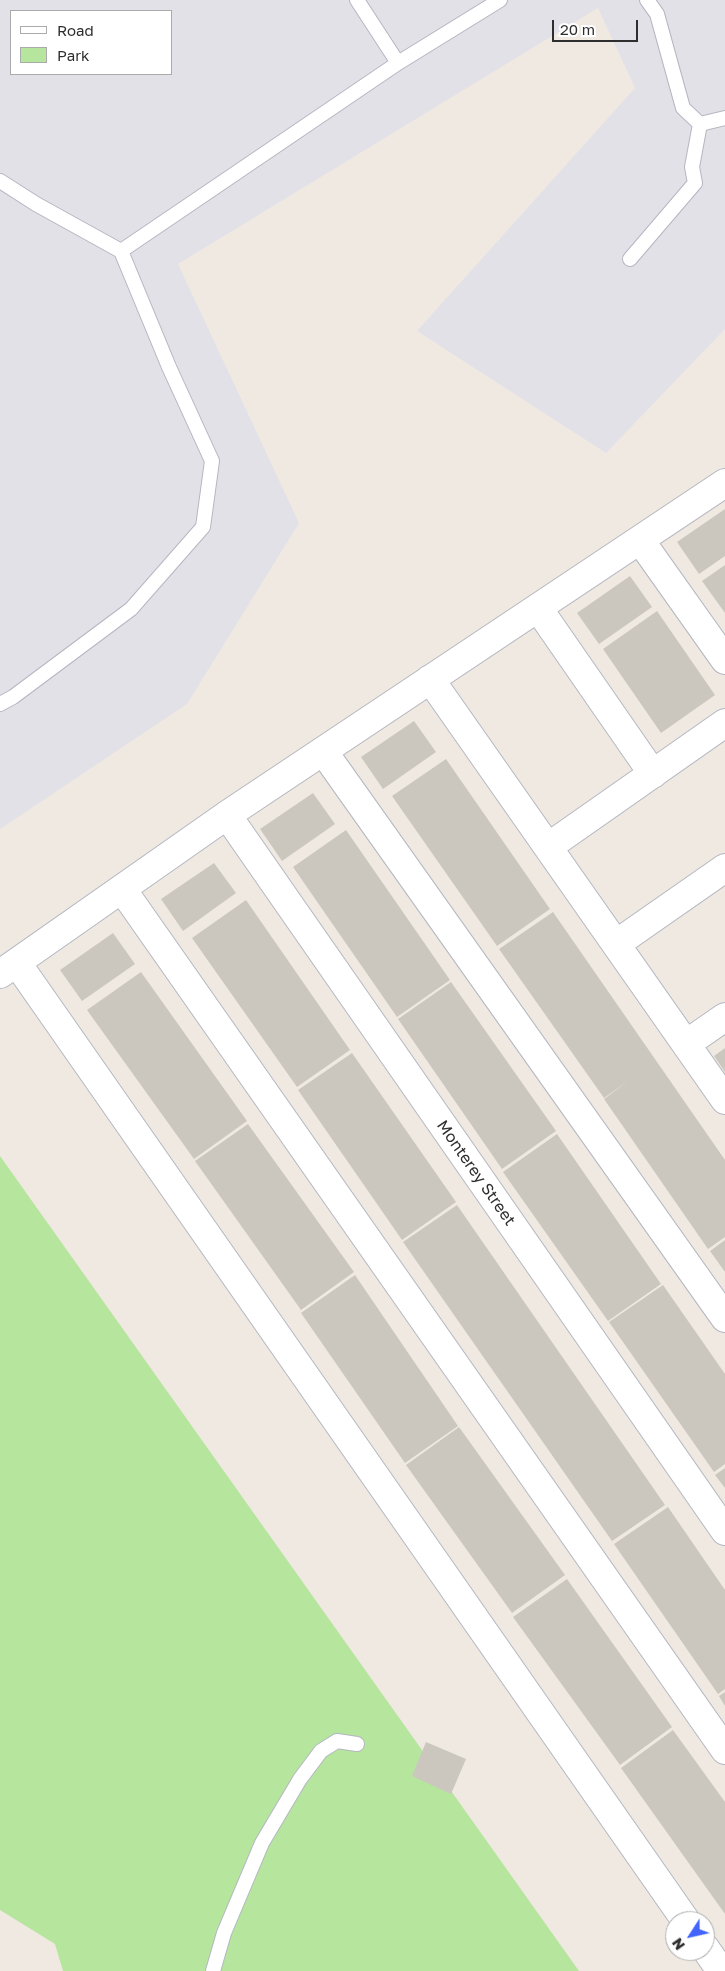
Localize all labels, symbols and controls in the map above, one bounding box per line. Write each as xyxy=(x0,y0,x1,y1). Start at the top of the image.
legend xyxy=(10,10,172,75)
scale bar xyxy=(555,10,641,42)
text: 20 m xyxy=(560,20,595,38)
text: Road xyxy=(57,21,94,39)
text: Park xyxy=(57,46,89,64)
street label: Monterey Street xyxy=(433,1117,519,1229)
north arrow xyxy=(665,1911,715,1961)
text: N xyxy=(668,1935,688,1954)

